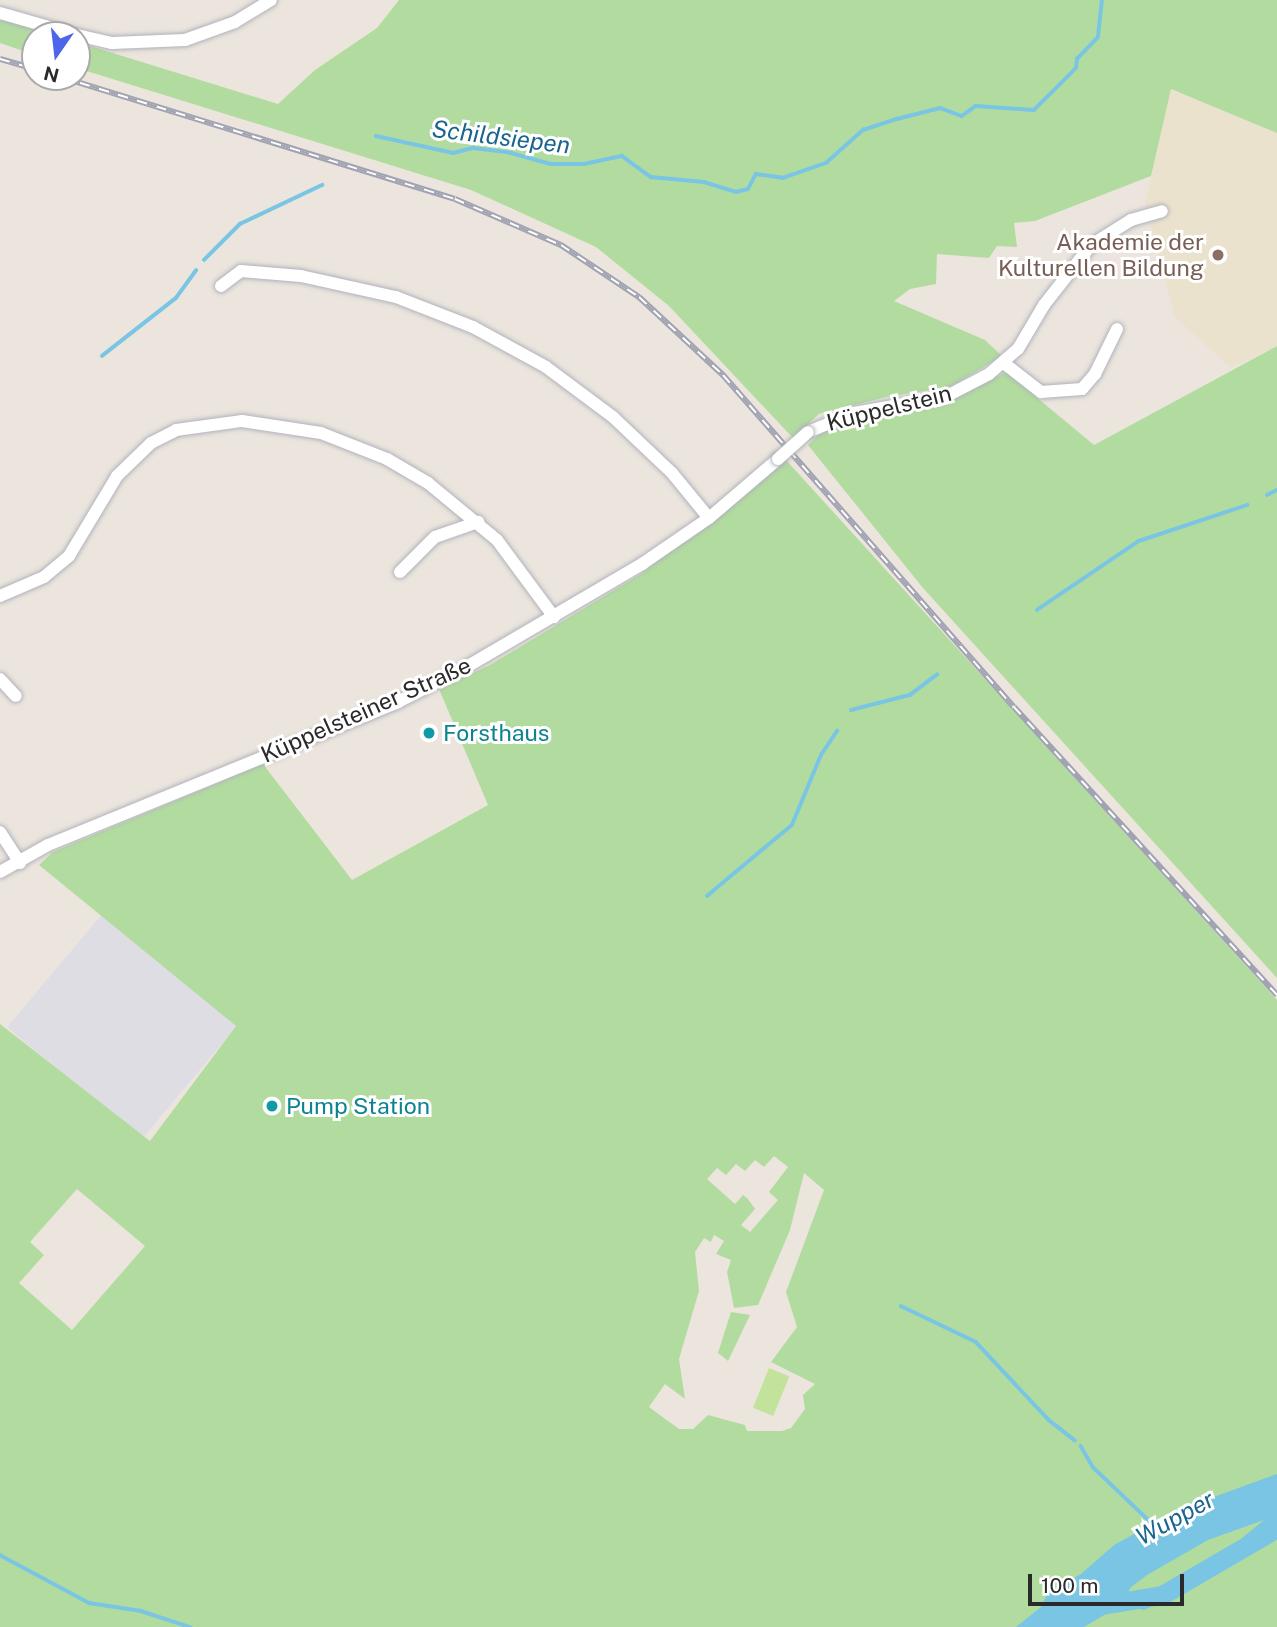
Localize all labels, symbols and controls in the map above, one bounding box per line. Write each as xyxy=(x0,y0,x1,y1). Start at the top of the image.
north arrow xyxy=(21,21,91,91)
text: N xyxy=(42,62,61,87)
water label: Schildsiepen xyxy=(430,114,572,160)
place label: Akademie der Kulturellen Bildung xyxy=(998,228,1204,282)
marker: Akademie der Kulturellen Bildung xyxy=(1210,247,1226,263)
street label: Küppelstein xyxy=(824,379,954,437)
street label: Küppelsteiner Straße xyxy=(257,651,475,769)
place label: Forsthaus xyxy=(443,719,549,747)
marker: Forsthaus xyxy=(421,725,437,741)
place label: Pump Station xyxy=(286,1092,430,1120)
marker: Pump Station xyxy=(264,1098,280,1114)
water label: Wupper xyxy=(1131,1485,1219,1551)
scale bar xyxy=(1032,1560,1188,1604)
text: 100 m xyxy=(1041,1573,1098,1598)

